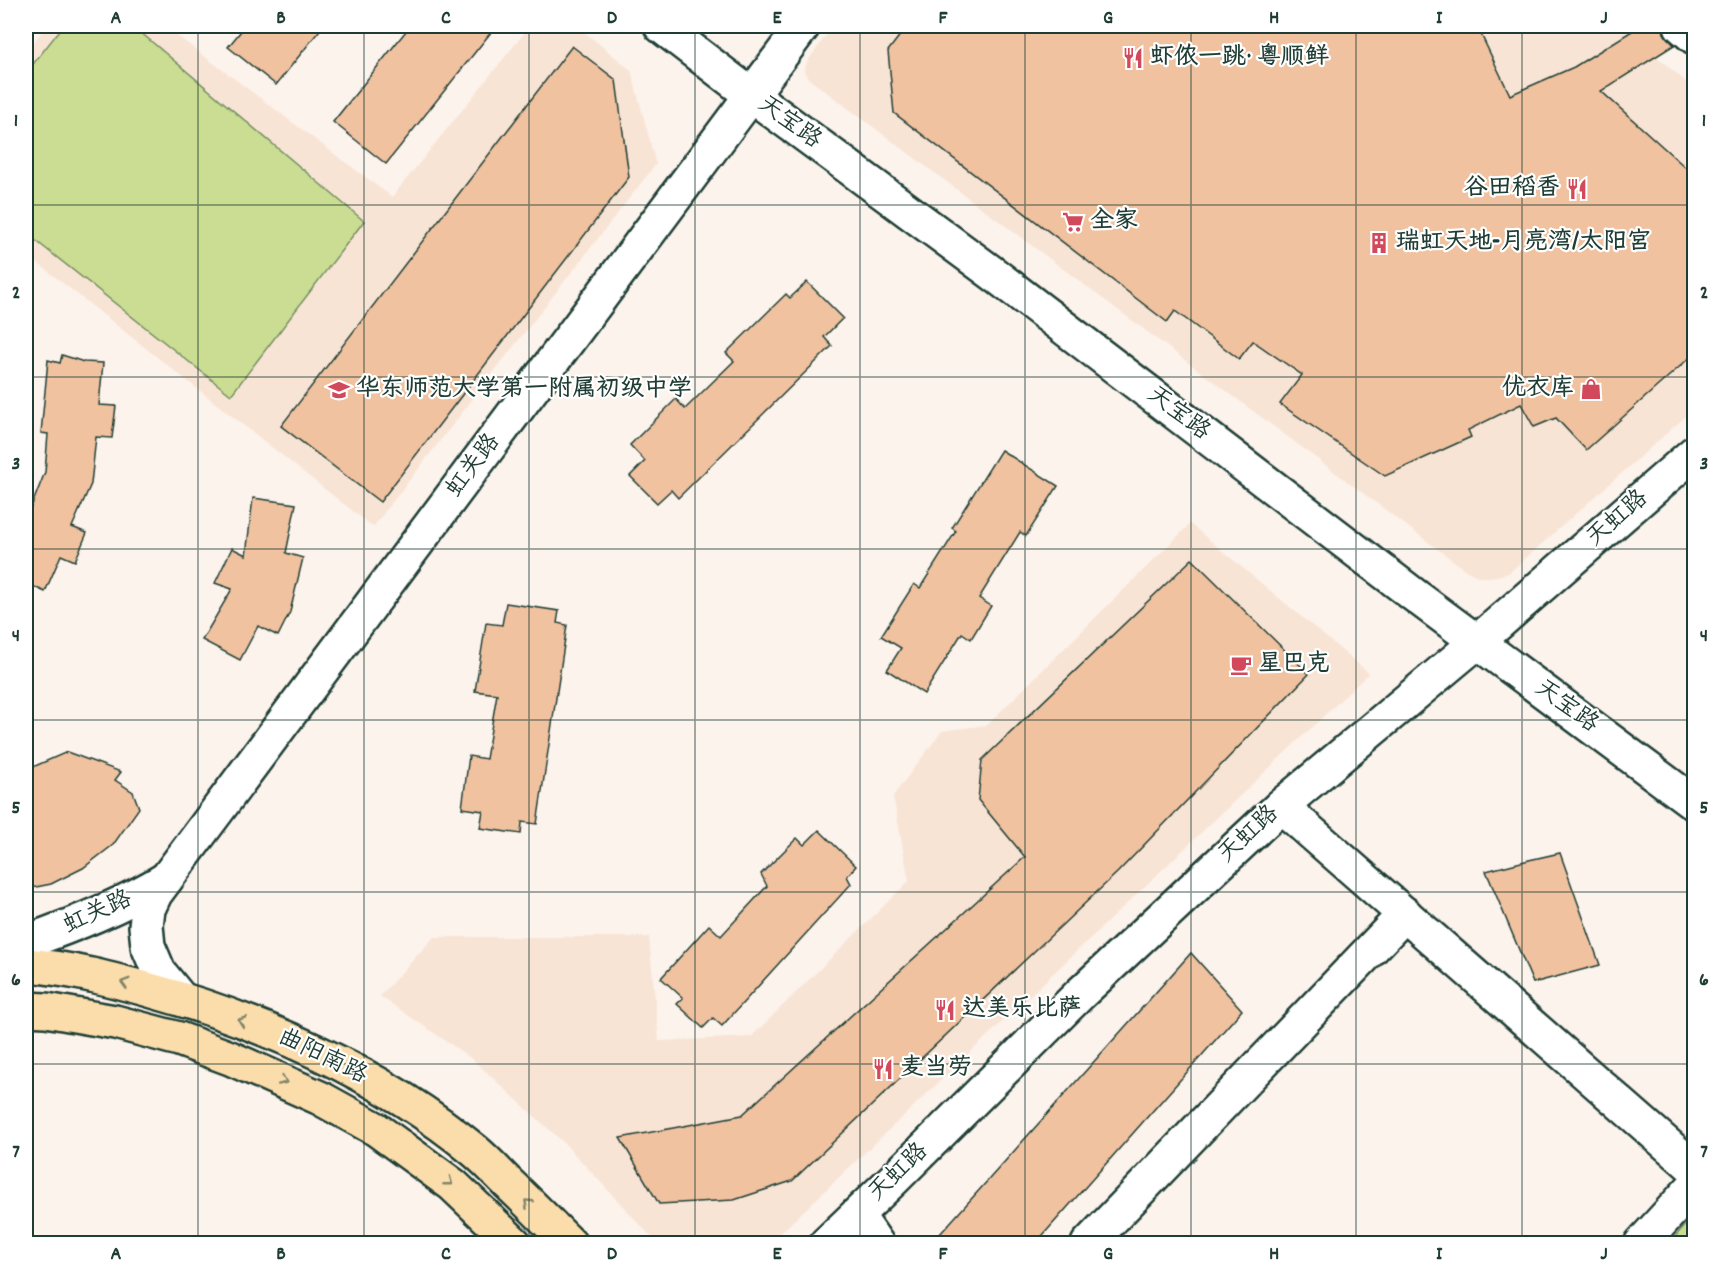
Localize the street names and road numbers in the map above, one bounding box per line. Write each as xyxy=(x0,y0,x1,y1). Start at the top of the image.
street label: 天宝路 xyxy=(750,88,828,158)
street label: 天宝路 xyxy=(1139,379,1217,449)
street label: 虹关路 xyxy=(439,427,509,505)
street label: 天虹路 xyxy=(1580,483,1656,555)
street label: 天宝路 xyxy=(1527,672,1605,742)
street label: 天虹路 xyxy=(1211,798,1287,872)
street label: 虹关路 xyxy=(58,883,138,943)
street label: 曲阳南路 xyxy=(271,1021,373,1093)
street label: 天虹路 xyxy=(861,1136,937,1210)

